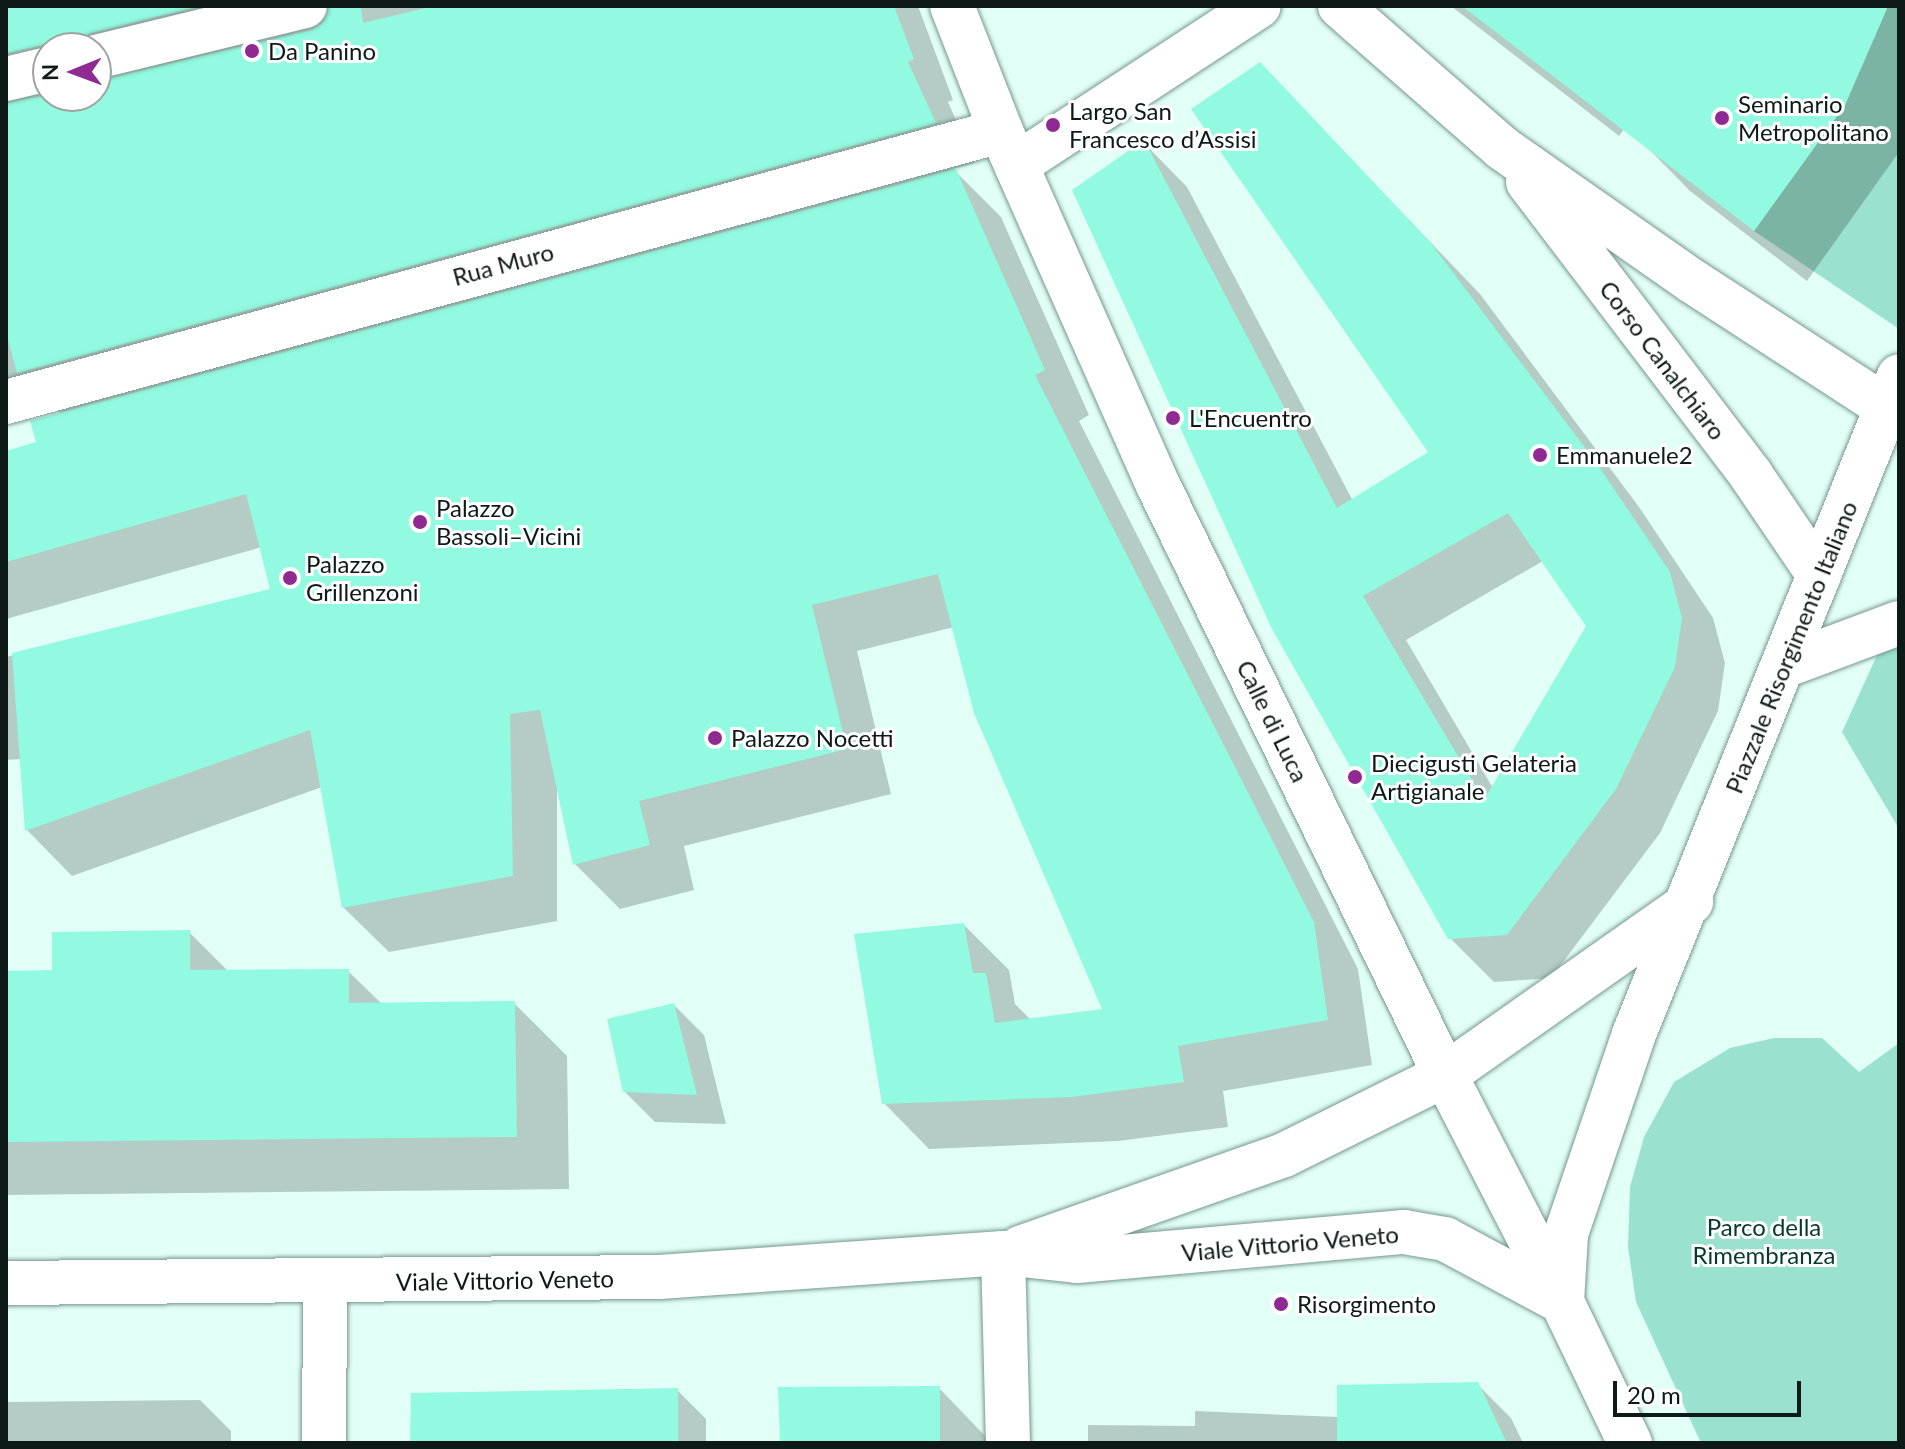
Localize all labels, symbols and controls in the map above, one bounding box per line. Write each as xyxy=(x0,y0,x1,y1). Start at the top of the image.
north arrow xyxy=(32,32,112,112)
place label: Da Panino xyxy=(268,37,376,65)
marker: Da Panino xyxy=(243,42,261,60)
text: N xyxy=(36,64,63,81)
place label: Seminario Metropolitano xyxy=(1738,90,1889,146)
place label: Largo San Francesco d’Assisi xyxy=(1069,97,1257,153)
marker: Seminario Metropolitano xyxy=(1713,109,1731,127)
marker: Largo San Francesco d’Assisi xyxy=(1044,116,1062,134)
street label: Rua Muro xyxy=(449,237,557,291)
street label: Corso Canalchiaro xyxy=(1594,275,1732,445)
place label: L'Encuentro xyxy=(1189,404,1312,432)
marker: L'Encuentro xyxy=(1164,409,1182,427)
place label: Emmanuele2 xyxy=(1556,441,1693,469)
marker: Emmanuele2 xyxy=(1531,446,1549,464)
place label: Palazzo Bassoli–Vicini xyxy=(436,494,581,550)
street label: Piazzale Risorgimento Italiano xyxy=(1719,497,1863,797)
marker: Palazzo Bassoli–Vicini xyxy=(411,513,429,531)
place label: Palazzo Grillenzoni xyxy=(306,550,419,606)
marker: Palazzo Grillenzoni xyxy=(281,569,299,587)
street label: Calle di Luca xyxy=(1231,655,1315,787)
place label: Palazzo Nocetti xyxy=(731,724,893,752)
marker: Palazzo Nocetti xyxy=(706,729,724,747)
place label: Diecigusti Gelateria Artigianale xyxy=(1371,749,1577,805)
marker: Diecigusti Gelateria Artigianale xyxy=(1346,768,1364,786)
park label: Parco della Rimembranza xyxy=(1693,1213,1835,1269)
street label: Viale Vittorio Veneto xyxy=(1179,1219,1401,1267)
street label: Viale Vittorio Veneto xyxy=(395,1264,615,1296)
place label: Risorgimento xyxy=(1297,1290,1436,1318)
marker: Risorgimento xyxy=(1272,1295,1290,1313)
scale bar xyxy=(1617,1365,1805,1415)
text: 20 m xyxy=(1627,1380,1681,1409)

